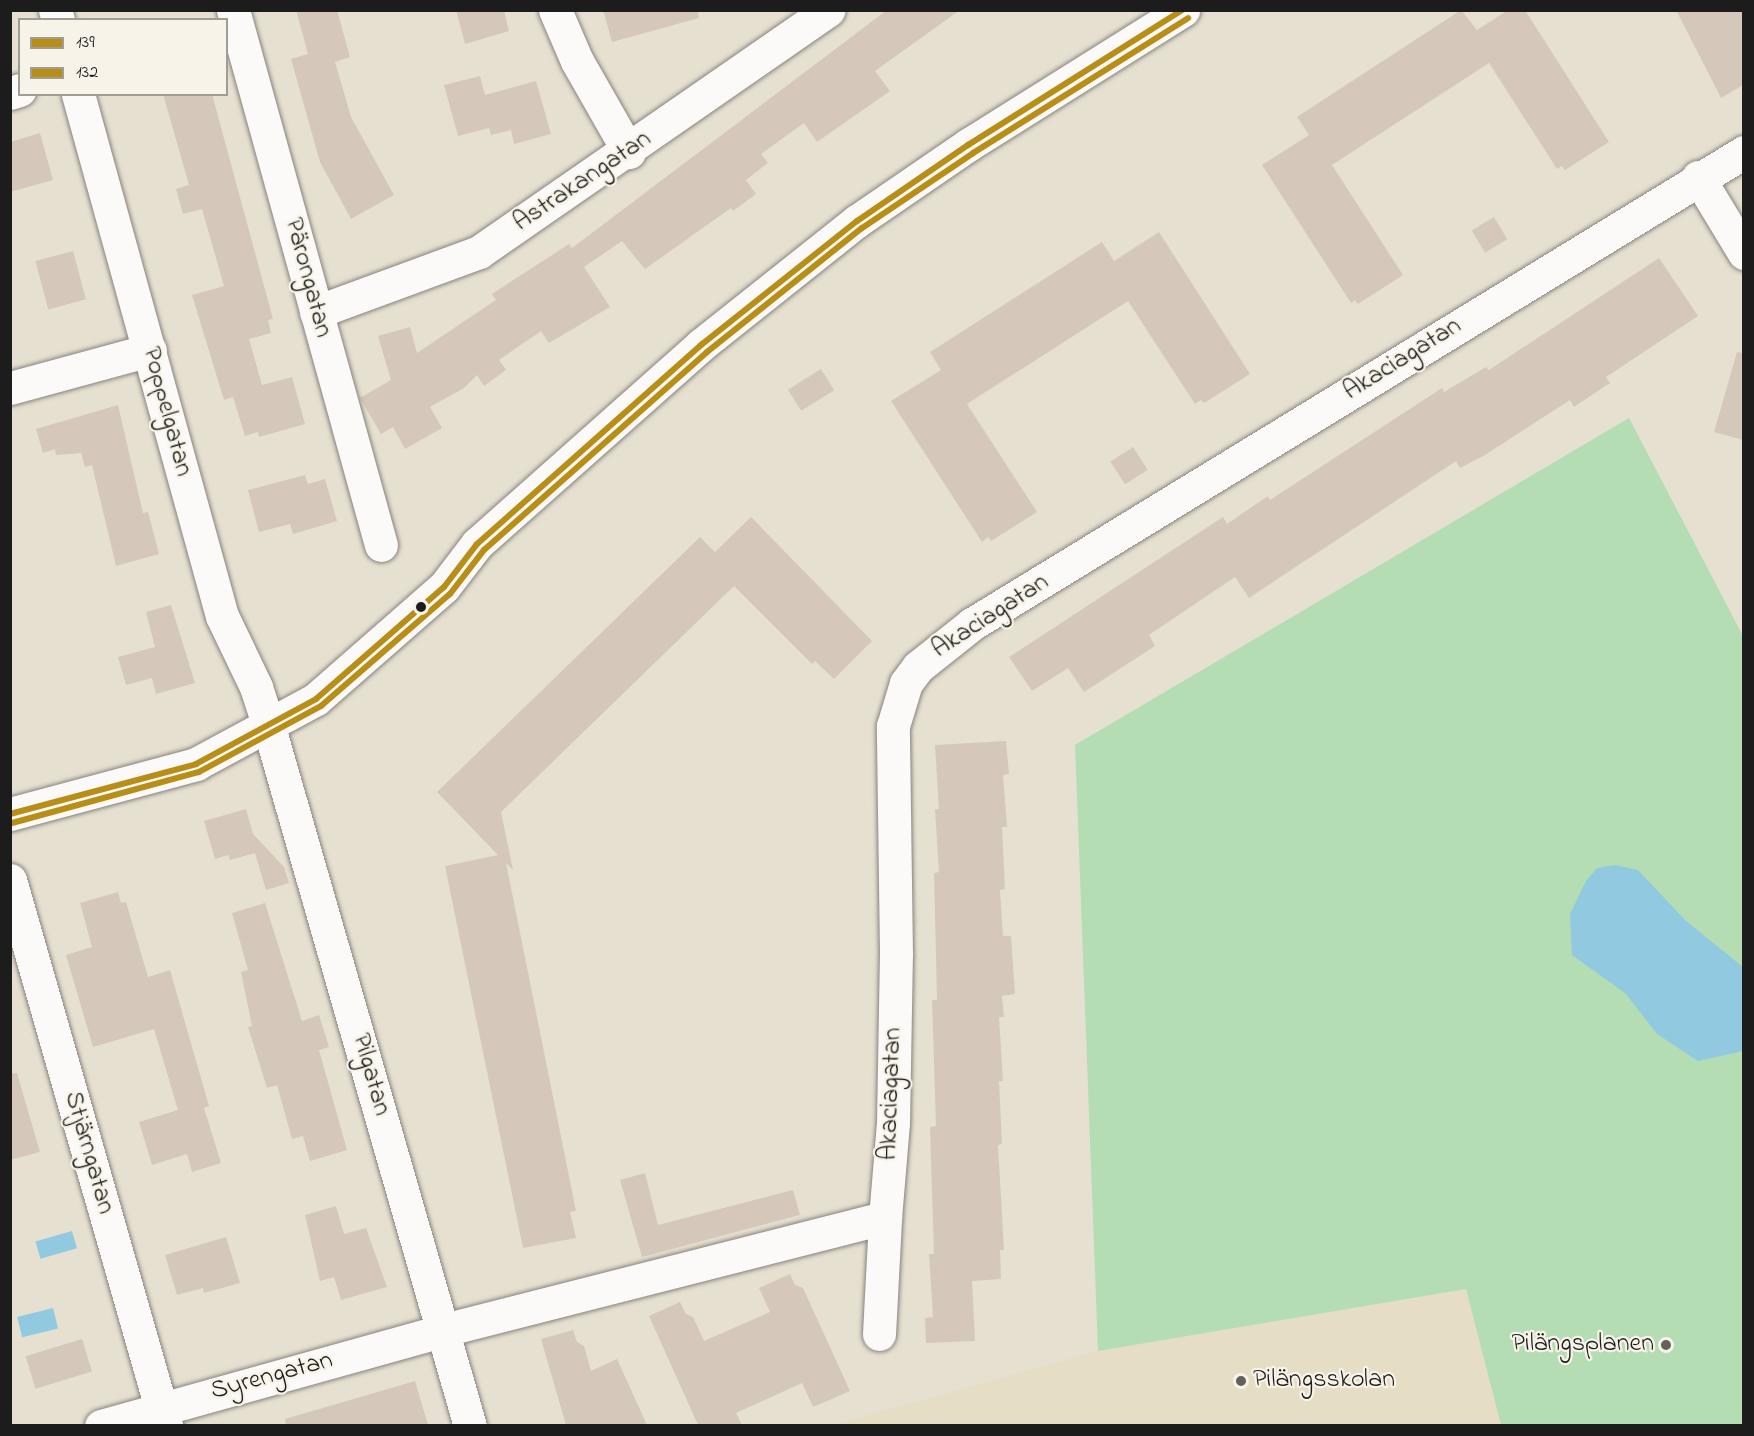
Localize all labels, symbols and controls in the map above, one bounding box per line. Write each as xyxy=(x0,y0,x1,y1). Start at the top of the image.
legend xyxy=(18,18,228,96)
text: 139 xyxy=(76,30,95,56)
text: 132 xyxy=(76,60,98,86)
street label: Astrakangatan xyxy=(508,124,658,240)
street label: Pärongatan xyxy=(276,215,338,341)
street label: Akaciagatan xyxy=(1338,312,1468,408)
street label: Poppelgatan xyxy=(134,344,198,480)
street label: Akaciagatan xyxy=(927,568,1055,666)
unlabelled marker xyxy=(415,601,427,613)
street label: Akaciagatan xyxy=(874,1027,910,1161)
street label: Pilgatan xyxy=(343,1030,397,1120)
street label: Stjärngatan xyxy=(56,1088,120,1218)
place label: Pilängsplanen xyxy=(1511,1329,1654,1361)
marker: Pilängsplanen xyxy=(1659,1338,1673,1352)
street label: Syrengatan xyxy=(208,1346,336,1408)
place label: Pilängsskolan xyxy=(1253,1365,1395,1397)
marker: Pilängsskolan xyxy=(1234,1374,1248,1388)

